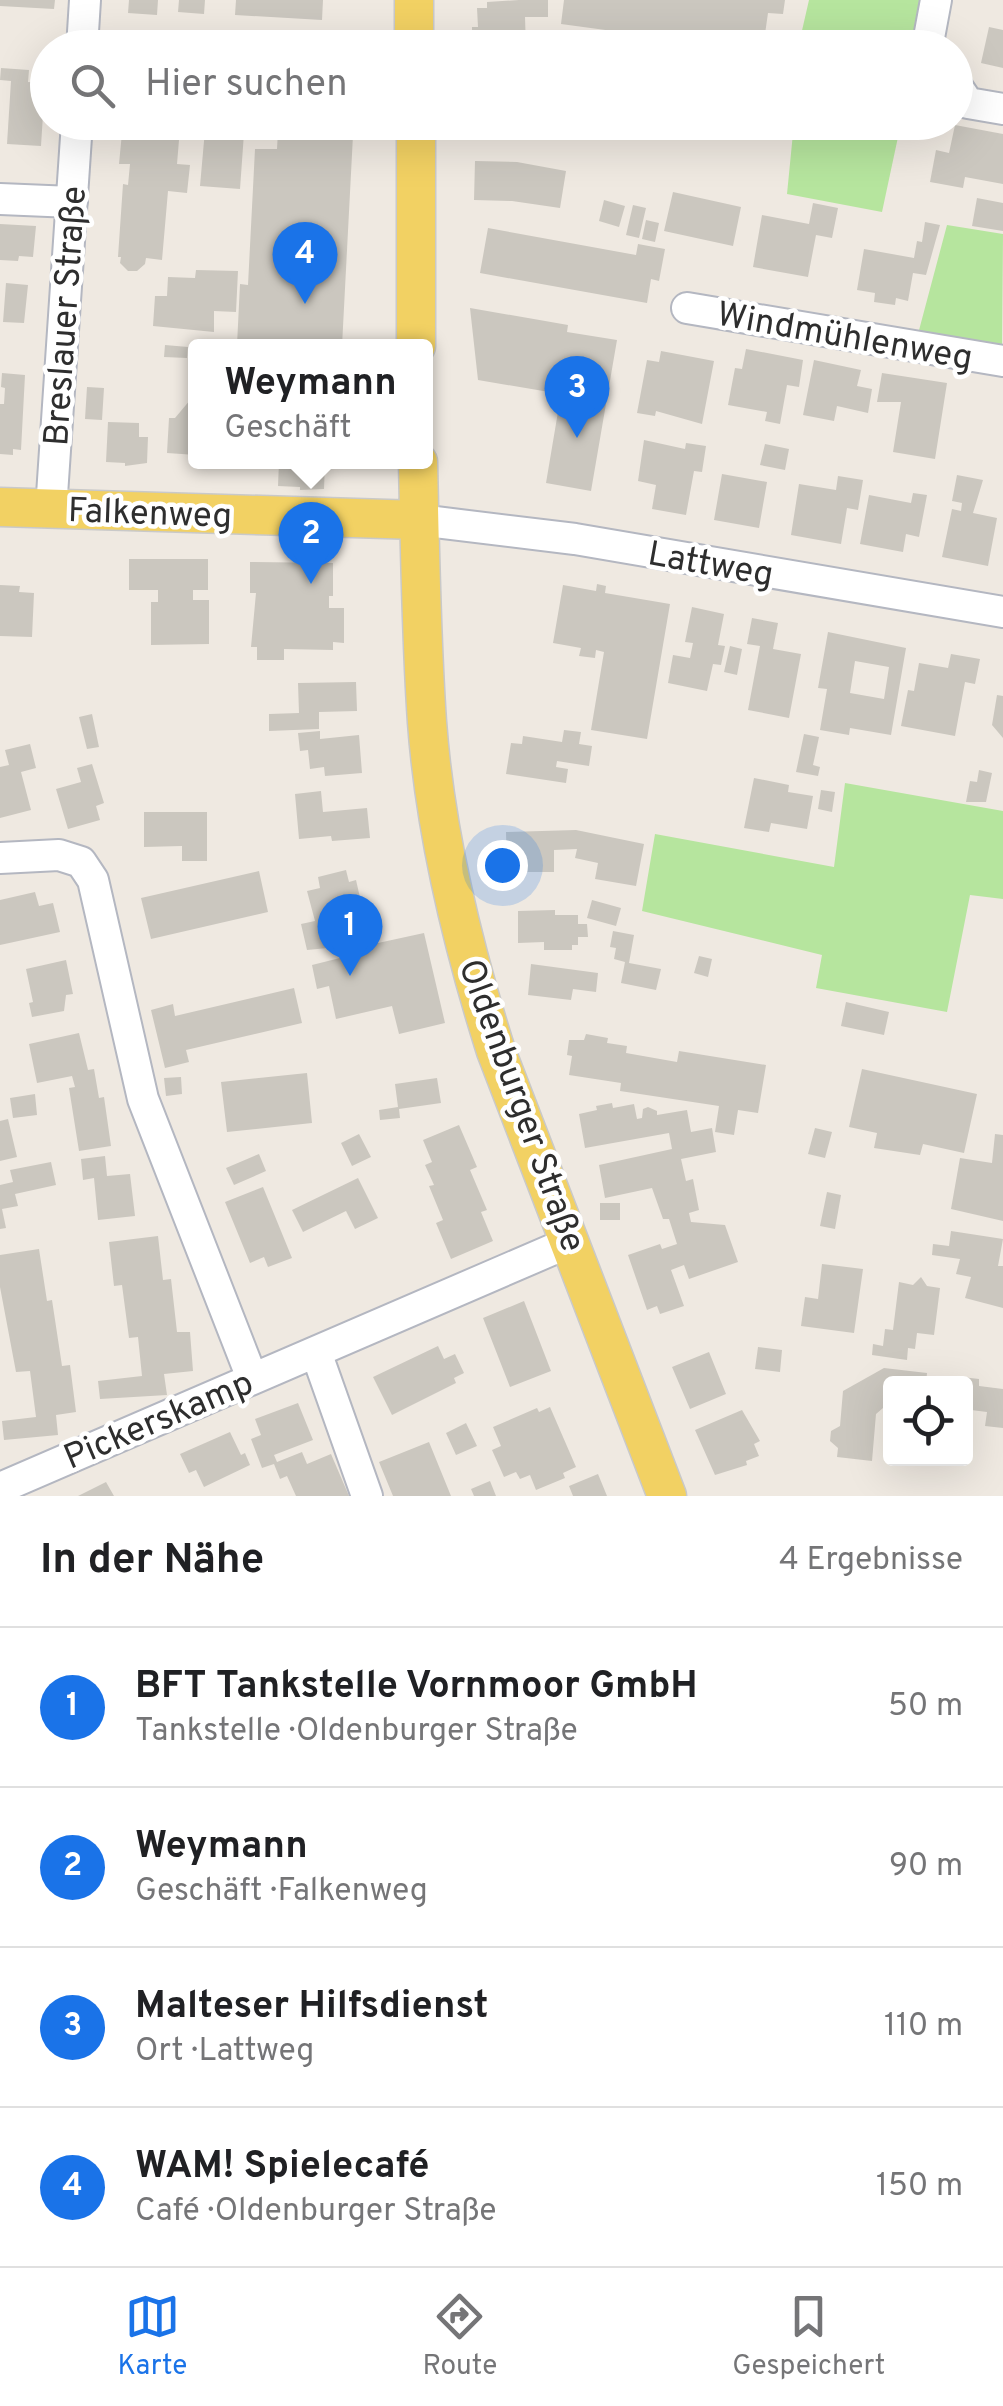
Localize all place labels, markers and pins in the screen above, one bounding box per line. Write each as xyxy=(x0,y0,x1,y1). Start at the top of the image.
pin: 4 xyxy=(272,222,338,304)
pin: 3 xyxy=(544,356,610,438)
pin: 2 xyxy=(278,502,344,584)
pin: 1 xyxy=(318,894,382,976)

